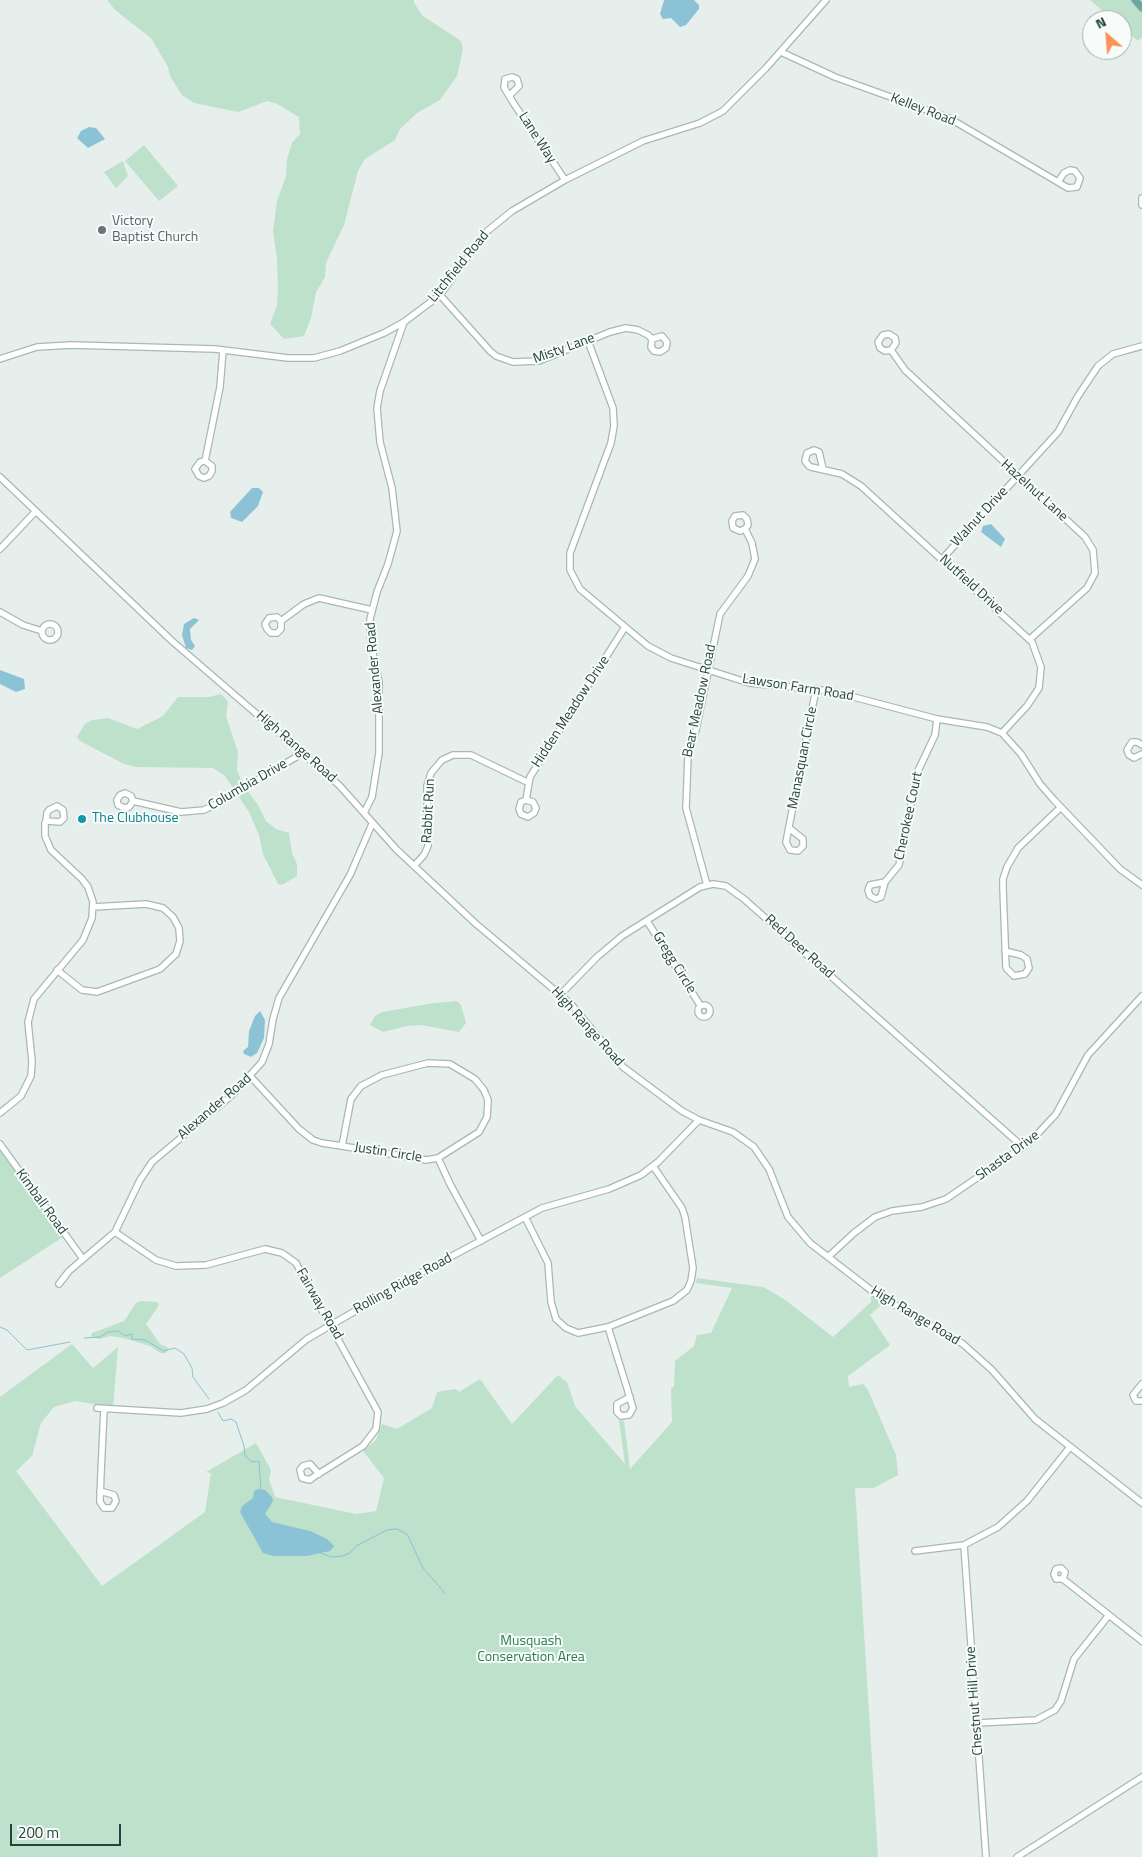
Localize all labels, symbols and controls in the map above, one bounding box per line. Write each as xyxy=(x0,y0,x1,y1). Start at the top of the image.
north arrow xyxy=(1082,10,1132,60)
text: N xyxy=(1091,11,1109,34)
street label: Kelley Road xyxy=(888,90,958,130)
street label: Lane Way xyxy=(514,109,560,167)
place label: Victory Baptist Church xyxy=(112,214,198,246)
marker: Victory Baptist Church xyxy=(96,224,108,236)
street label: Litchfield Road xyxy=(425,228,493,306)
street label: Misty Lane xyxy=(531,330,597,368)
street label: Hazelnut Lane xyxy=(997,457,1071,525)
street label: Walnut Drive xyxy=(948,483,1012,551)
street label: Nutfield Drive xyxy=(935,552,1007,618)
street label: Alexander Road xyxy=(363,621,387,715)
street label: Bear Meadow Road xyxy=(680,643,720,759)
street label: Hidden Meadow Drive xyxy=(529,653,613,771)
street label: Lawson Farm Road xyxy=(741,671,855,705)
street label: Manasquan Circle xyxy=(785,705,821,811)
street label: High Range Road xyxy=(252,707,340,787)
street label: Columbia Drive xyxy=(206,756,290,814)
street label: Cherokee Court xyxy=(891,770,927,862)
street label: Rabbit Run xyxy=(419,778,439,844)
place label: The Clubhouse xyxy=(92,811,179,827)
marker: The Clubhouse xyxy=(76,813,88,825)
street label: Red Deer Road xyxy=(761,911,837,983)
street label: Gregg Circle xyxy=(648,929,700,997)
street label: High Range Road xyxy=(547,984,627,1070)
street label: Alexander Road xyxy=(175,1070,255,1144)
street label: Shasta Drive xyxy=(973,1127,1043,1185)
street label: Justin Circle xyxy=(353,1139,423,1167)
street label: Kimball Road xyxy=(12,1166,70,1238)
street label: Rolling Ridge Road xyxy=(351,1250,455,1318)
street label: Fairway Road xyxy=(292,1265,346,1343)
street label: High Range Road xyxy=(867,1283,963,1349)
park label: Musquash Conservation Area xyxy=(477,1634,585,1666)
street label: Chestnut Hill Drive xyxy=(963,1646,987,1756)
scale bar xyxy=(12,1814,124,1846)
text: 200 m xyxy=(18,1821,59,1844)

